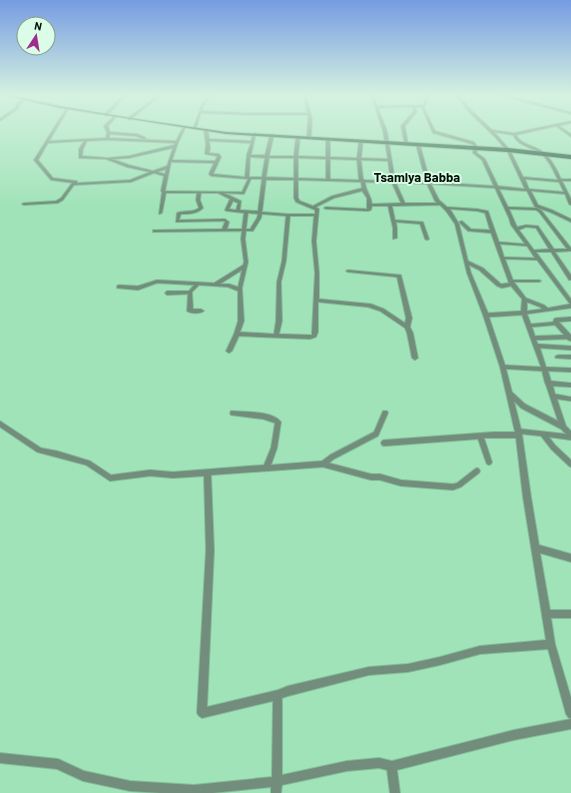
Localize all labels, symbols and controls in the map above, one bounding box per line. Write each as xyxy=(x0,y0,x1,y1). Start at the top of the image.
north arrow xyxy=(16,16,56,56)
text: N xyxy=(33,19,43,33)
district label: Tsamiya Babba xyxy=(374,169,460,185)

